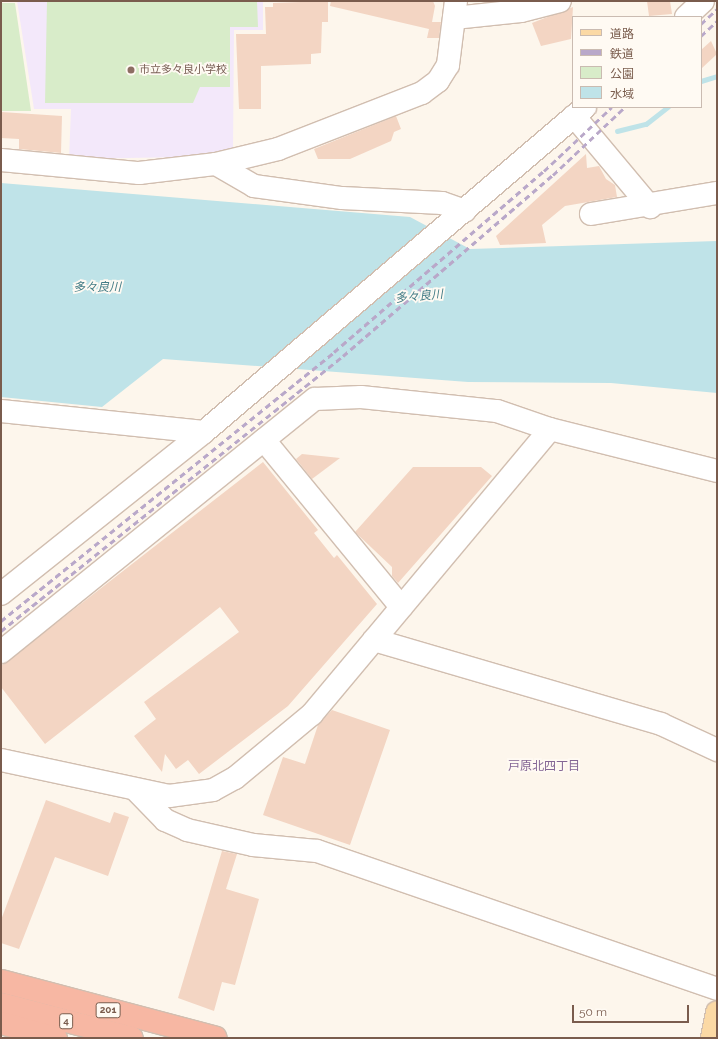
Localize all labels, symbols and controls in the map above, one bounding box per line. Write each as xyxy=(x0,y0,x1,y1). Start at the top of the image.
legend xyxy=(572,16,702,108)
text: 道路 xyxy=(610,27,634,41)
text: 鉄道 xyxy=(610,47,634,61)
place label: 市立多々良小学校 xyxy=(139,63,227,77)
marker: 市立多々良小学校 xyxy=(126,65,136,75)
text: 公園 xyxy=(610,67,634,81)
text: 水域 xyxy=(610,87,634,101)
water label: 多々良川 xyxy=(73,281,121,295)
water label: 多々良川 xyxy=(394,288,444,306)
district label: 戸原北四丁目 xyxy=(508,760,580,774)
scale bar xyxy=(574,997,691,1023)
road number: 201 xyxy=(95,1002,121,1018)
text: 50 m xyxy=(579,1005,607,1019)
road number: 4 xyxy=(59,1013,73,1029)

